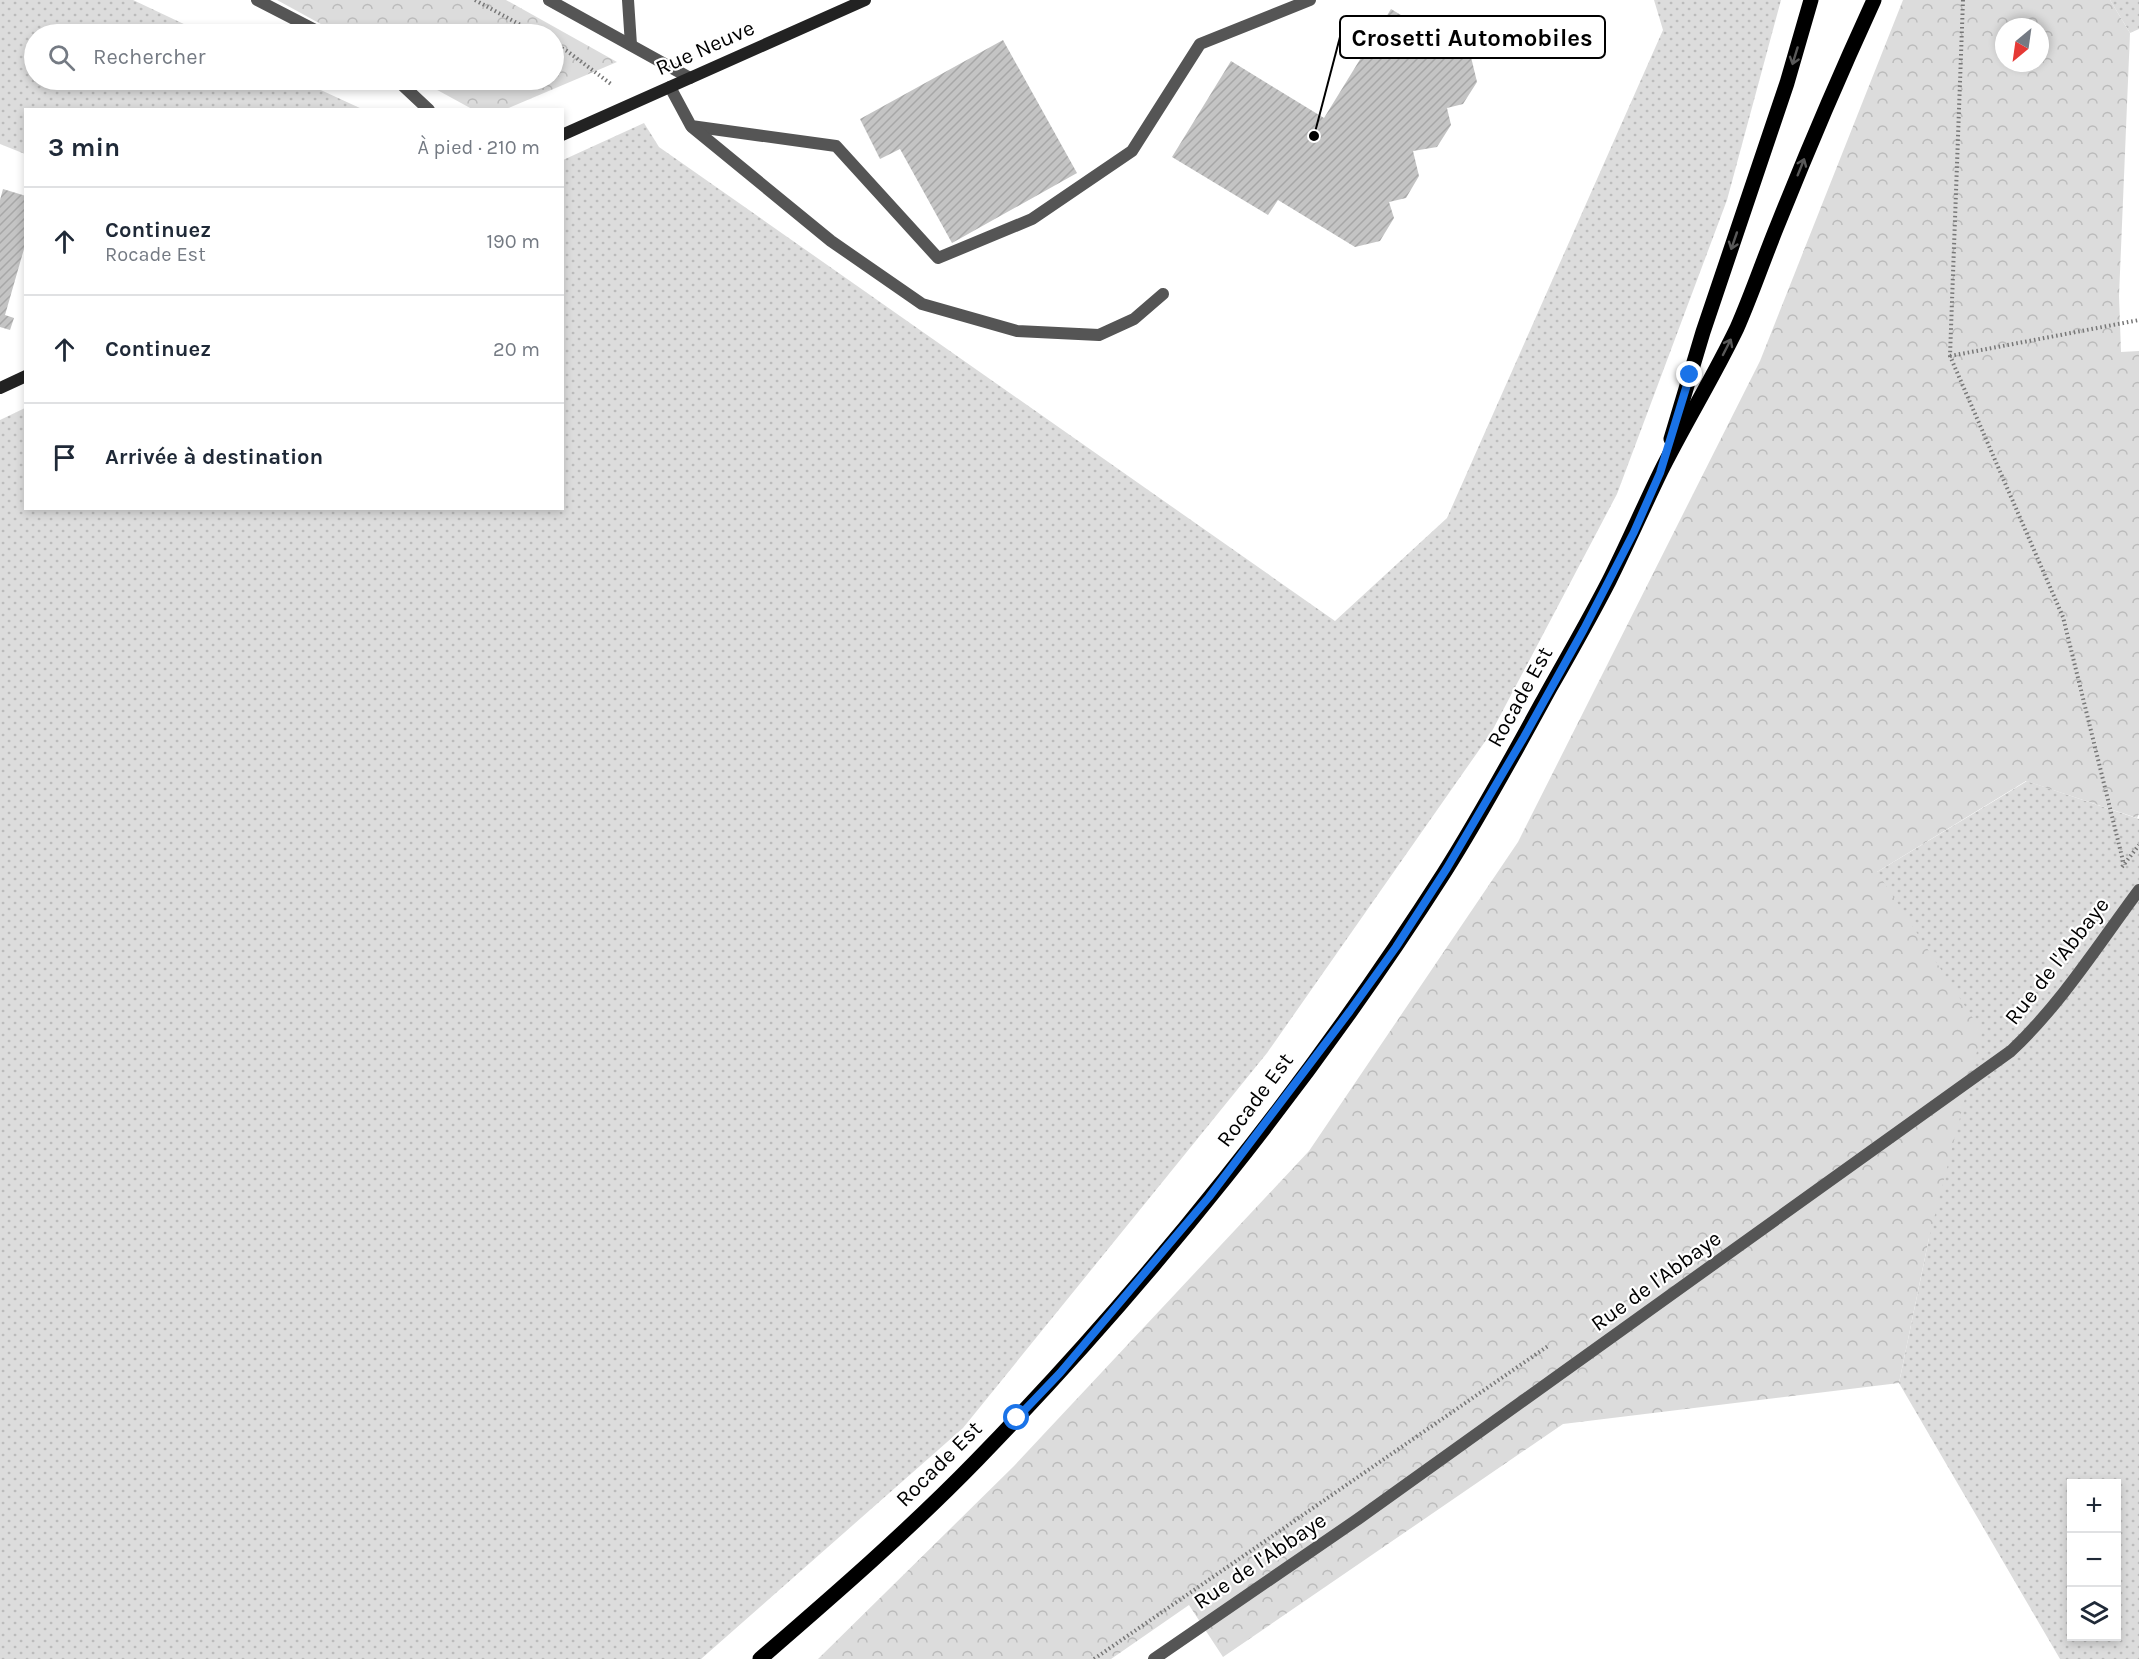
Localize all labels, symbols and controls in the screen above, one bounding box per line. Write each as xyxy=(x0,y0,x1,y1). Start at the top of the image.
street label: Rue Neuve xyxy=(652,15,758,81)
callout: Crosetti Automobiles xyxy=(1340,16,1605,58)
north arrow xyxy=(1995,18,2049,72)
search box xyxy=(24,24,564,90)
text: Crosetti Automobiles xyxy=(1351,24,1593,52)
icon: search xyxy=(45,41,78,74)
text: Rechercher xyxy=(93,44,206,70)
one-way arrow xyxy=(1789,46,1800,65)
text: 3 min xyxy=(48,132,120,163)
text: À pied · 210 m xyxy=(417,136,540,159)
one-way arrow xyxy=(1796,158,1807,176)
text: Continuez xyxy=(105,217,211,243)
icon: ahead xyxy=(48,225,81,258)
text: 190 m xyxy=(486,230,540,253)
one-way arrow xyxy=(1727,231,1738,250)
text: Rocade Est xyxy=(105,243,206,266)
icon: ahead xyxy=(48,333,81,366)
text: Continuez xyxy=(105,336,211,362)
text: 20 m xyxy=(493,338,540,361)
one-way arrow xyxy=(1721,339,1733,356)
route end xyxy=(1676,361,1702,387)
icon: arrive xyxy=(48,441,81,474)
text: Arrivée à destination xyxy=(105,444,323,470)
street label: Rocade Est xyxy=(1482,642,1558,752)
street label: Rue de l'Abbaye xyxy=(1999,892,2115,1030)
street label: Rocade Est xyxy=(1211,1048,1299,1152)
street label: Rue de l'Abbaye xyxy=(1586,1225,1726,1337)
route start xyxy=(1003,1404,1029,1430)
street label: Rocade Est xyxy=(891,1416,987,1512)
map controls xyxy=(2067,1479,2121,1641)
button: + xyxy=(2067,1479,2121,1533)
street label: Rue de l'Abbaye xyxy=(1189,1507,1331,1615)
button: − xyxy=(2067,1533,2121,1587)
button: layers xyxy=(2067,1587,2121,1641)

